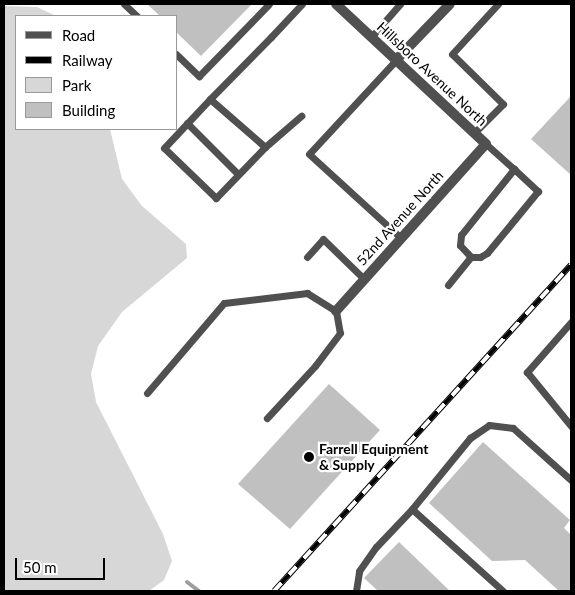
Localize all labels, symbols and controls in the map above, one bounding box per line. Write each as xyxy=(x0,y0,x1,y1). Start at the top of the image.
legend xyxy=(15,15,178,130)
street label: Hillsboro Avenue North xyxy=(373,18,491,130)
text: Road xyxy=(62,26,95,44)
text: Railway xyxy=(62,51,113,69)
text: Park xyxy=(62,76,91,94)
text: Building xyxy=(62,101,115,119)
street label: 52nd Avenue North xyxy=(353,167,447,269)
place label: Farrell Equipment & Supply xyxy=(319,441,429,474)
marker: Farrell Equipment & Supply xyxy=(303,451,315,463)
scale bar xyxy=(18,548,108,580)
text: 50 m xyxy=(23,558,57,576)

